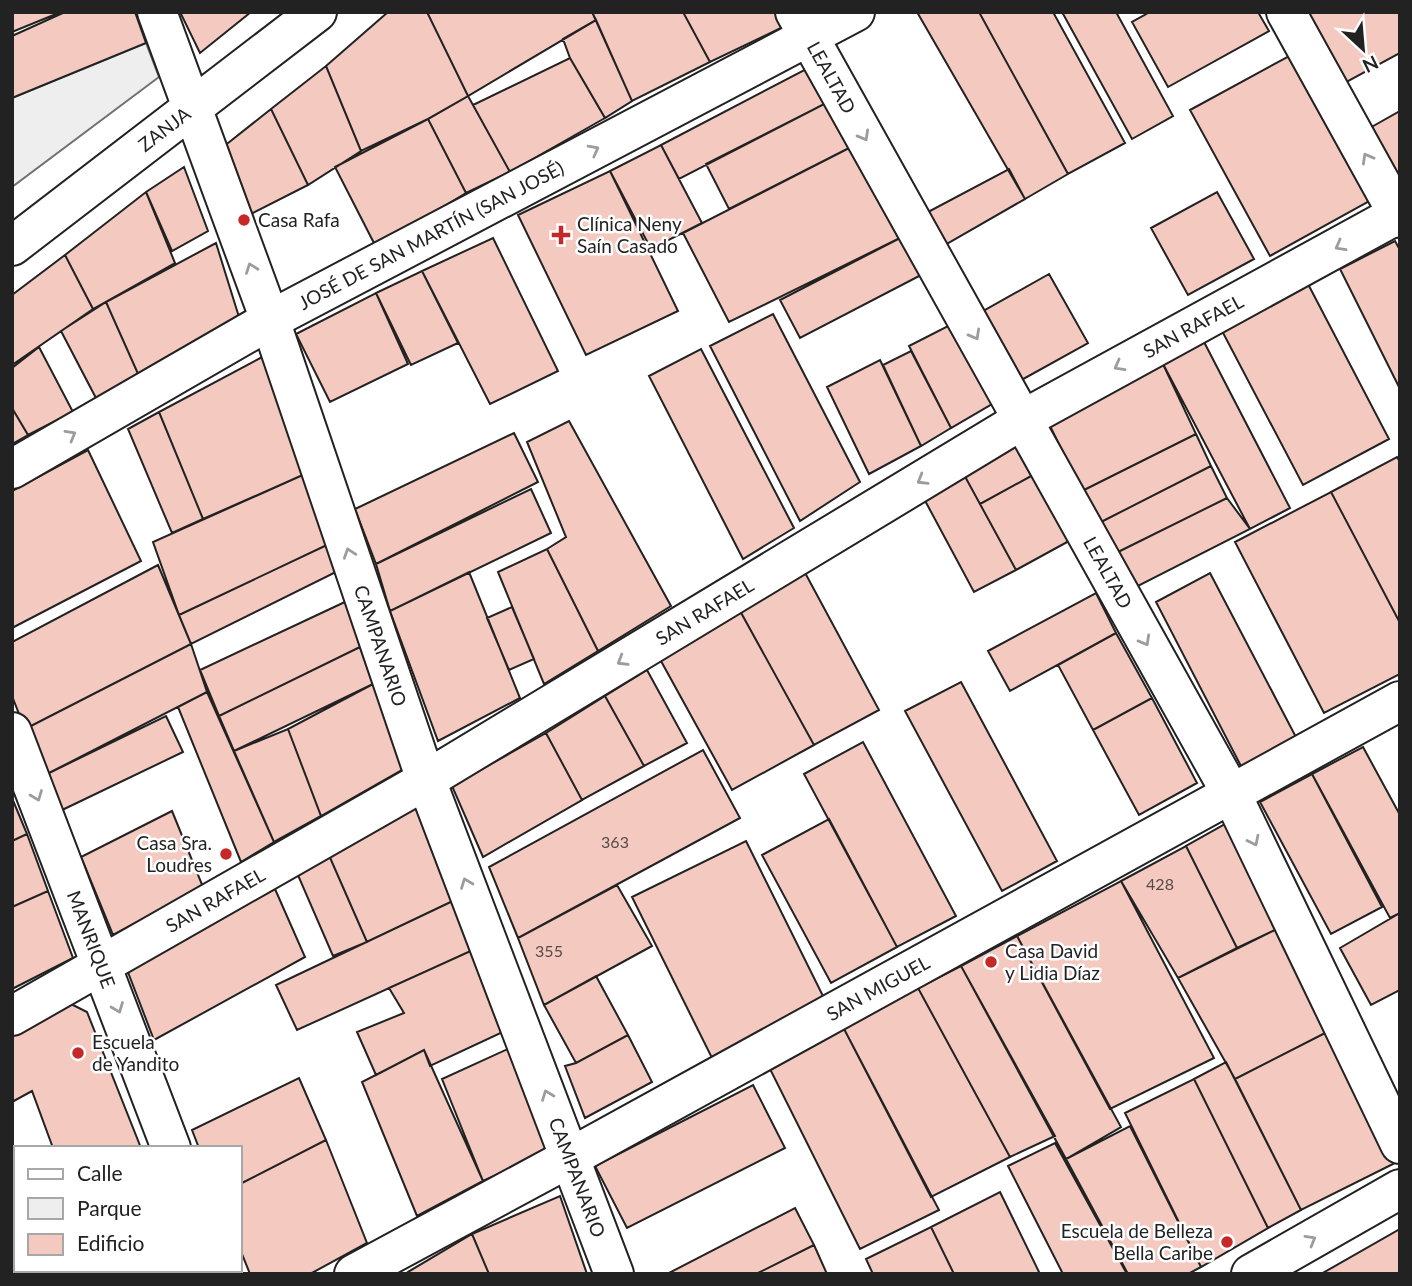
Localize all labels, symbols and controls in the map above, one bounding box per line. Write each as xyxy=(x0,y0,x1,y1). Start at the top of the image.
north arrow xyxy=(1328,14,1398,84)
street label: LEALTAD xyxy=(803,37,861,117)
text: N xyxy=(1359,51,1382,78)
street label: ZANJA xyxy=(133,101,195,156)
one-way arrow xyxy=(856,129,869,141)
one-way arrow xyxy=(586,145,599,159)
one-way arrow xyxy=(1362,153,1375,165)
street label: JOSÉ DE SAN MARTÍN (SAN JOSÉ) xyxy=(294,155,567,314)
place label: Casa Rafa xyxy=(258,208,340,231)
marker: Casa Rafa xyxy=(236,212,252,228)
place label: Clínica Neny Saín Casado xyxy=(577,212,682,257)
marker: Clínica Neny Saín Casado xyxy=(551,225,571,245)
one-way arrow xyxy=(1335,237,1347,251)
one-way arrow xyxy=(246,263,260,275)
street label: SAN RAFAEL xyxy=(1139,289,1247,362)
one-way arrow xyxy=(967,328,980,340)
one-way arrow xyxy=(1114,358,1126,372)
one-way arrow xyxy=(64,430,77,443)
one-way arrow xyxy=(916,472,929,485)
street label: LEALTAD xyxy=(1079,532,1138,612)
one-way arrow xyxy=(343,547,357,559)
street label: SAN RAFAEL xyxy=(651,573,758,650)
street label: CAMPANARIO xyxy=(350,582,412,709)
one-way arrow xyxy=(1137,633,1150,646)
one-way arrow xyxy=(617,653,630,666)
one-way arrow xyxy=(28,789,42,801)
place label: Casa Sra. Loudres xyxy=(137,831,212,876)
house number: 363 xyxy=(601,832,629,851)
one-way arrow xyxy=(1245,833,1259,846)
marker: Casa Sra. Loudres xyxy=(218,846,234,862)
street label: SAN RAFAEL xyxy=(161,862,269,937)
house number: 428 xyxy=(1146,874,1174,893)
one-way arrow xyxy=(460,877,474,889)
street label: MANRIQUE xyxy=(63,887,121,991)
place label: Casa David y Lidia Díaz xyxy=(1005,939,1100,984)
house number: 355 xyxy=(535,941,563,960)
street label: SAN MIGUEL xyxy=(822,950,934,1025)
marker: Casa David y Lidia Díaz xyxy=(983,954,999,970)
one-way arrow xyxy=(110,1002,124,1014)
place label: Escuela de Yandito xyxy=(92,1030,179,1075)
marker: Escuela de Yandito xyxy=(70,1045,86,1061)
one-way arrow xyxy=(542,1090,556,1102)
street label: CAMPANARIO xyxy=(544,1114,611,1240)
legend xyxy=(14,1146,242,1272)
text: Calle xyxy=(77,1160,122,1185)
text: Parque xyxy=(77,1195,142,1220)
place label: Escuela de Belleza Bella Caribe xyxy=(1061,1219,1213,1264)
text: Edificio xyxy=(77,1230,145,1255)
marker: Escuela de Belleza Bella Caribe xyxy=(1219,1234,1235,1250)
one-way arrow xyxy=(1303,1235,1316,1248)

